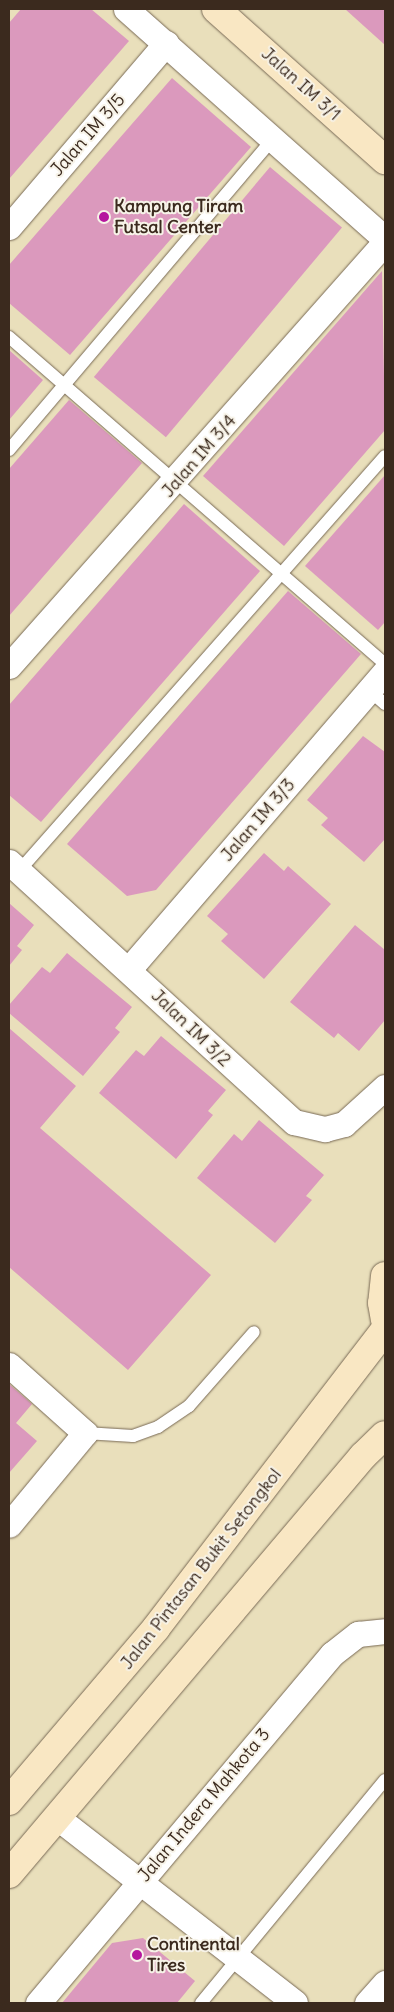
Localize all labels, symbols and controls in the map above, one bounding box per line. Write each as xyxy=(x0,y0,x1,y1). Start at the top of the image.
street label: Jalan IM 3/1 xyxy=(257,43,345,125)
street label: Jalan IM 3/5 xyxy=(46,89,130,181)
place label: Kampung Tiram Futsal Center xyxy=(114,196,243,238)
marker: Kampung Tiram Futsal Center xyxy=(98,211,110,223)
street label: Jalan IM 3/4 xyxy=(157,410,241,502)
street label: Jalan IM 3/3 xyxy=(216,774,300,866)
street label: Jalan IM 3/2 xyxy=(147,985,235,1071)
street label: Jalan Pintasan Bukit Setongkol xyxy=(116,1464,286,1674)
street label: Jalan Indera Mahkota 3 xyxy=(134,1724,274,1886)
place label: Continental Tires xyxy=(147,1934,240,1976)
marker: Continental Tires xyxy=(131,1949,143,1961)

